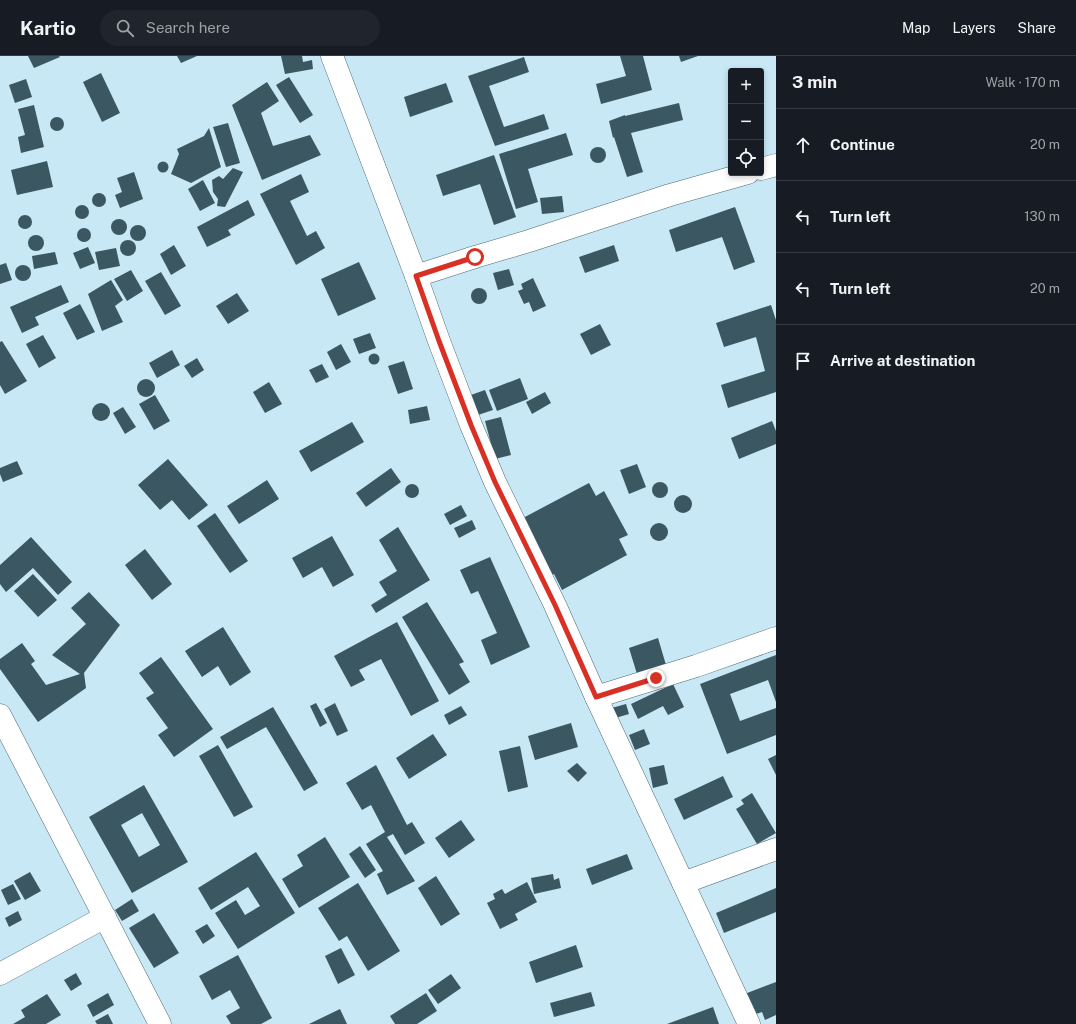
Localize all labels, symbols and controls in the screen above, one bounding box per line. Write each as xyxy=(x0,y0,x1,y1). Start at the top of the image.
search box xyxy=(100,10,380,46)
text: Kartio xyxy=(20,17,76,39)
icon: search xyxy=(114,17,136,39)
text: Search here xyxy=(146,19,230,36)
text: Map xyxy=(902,20,930,36)
text: Layers xyxy=(952,20,996,36)
text: Share xyxy=(1018,20,1056,36)
map controls xyxy=(728,68,764,176)
button: + xyxy=(728,68,764,104)
text: 3 min xyxy=(792,72,837,92)
text: Walk · 170 m xyxy=(985,75,1060,90)
button: − xyxy=(728,104,764,140)
icon: ahead xyxy=(792,134,814,156)
text: Continue xyxy=(830,136,895,153)
text: 20 m xyxy=(1030,137,1060,152)
button: locate xyxy=(728,140,764,176)
icon: left xyxy=(792,206,814,228)
text: Turn left xyxy=(830,208,891,225)
text: 130 m xyxy=(1024,209,1060,224)
route start xyxy=(466,248,484,266)
icon: left xyxy=(792,278,814,300)
text: Turn left xyxy=(830,280,891,297)
text: 20 m xyxy=(1030,281,1060,296)
icon: arrive xyxy=(792,350,814,372)
text: Arrive at destination xyxy=(830,352,975,369)
route end xyxy=(647,669,665,687)

